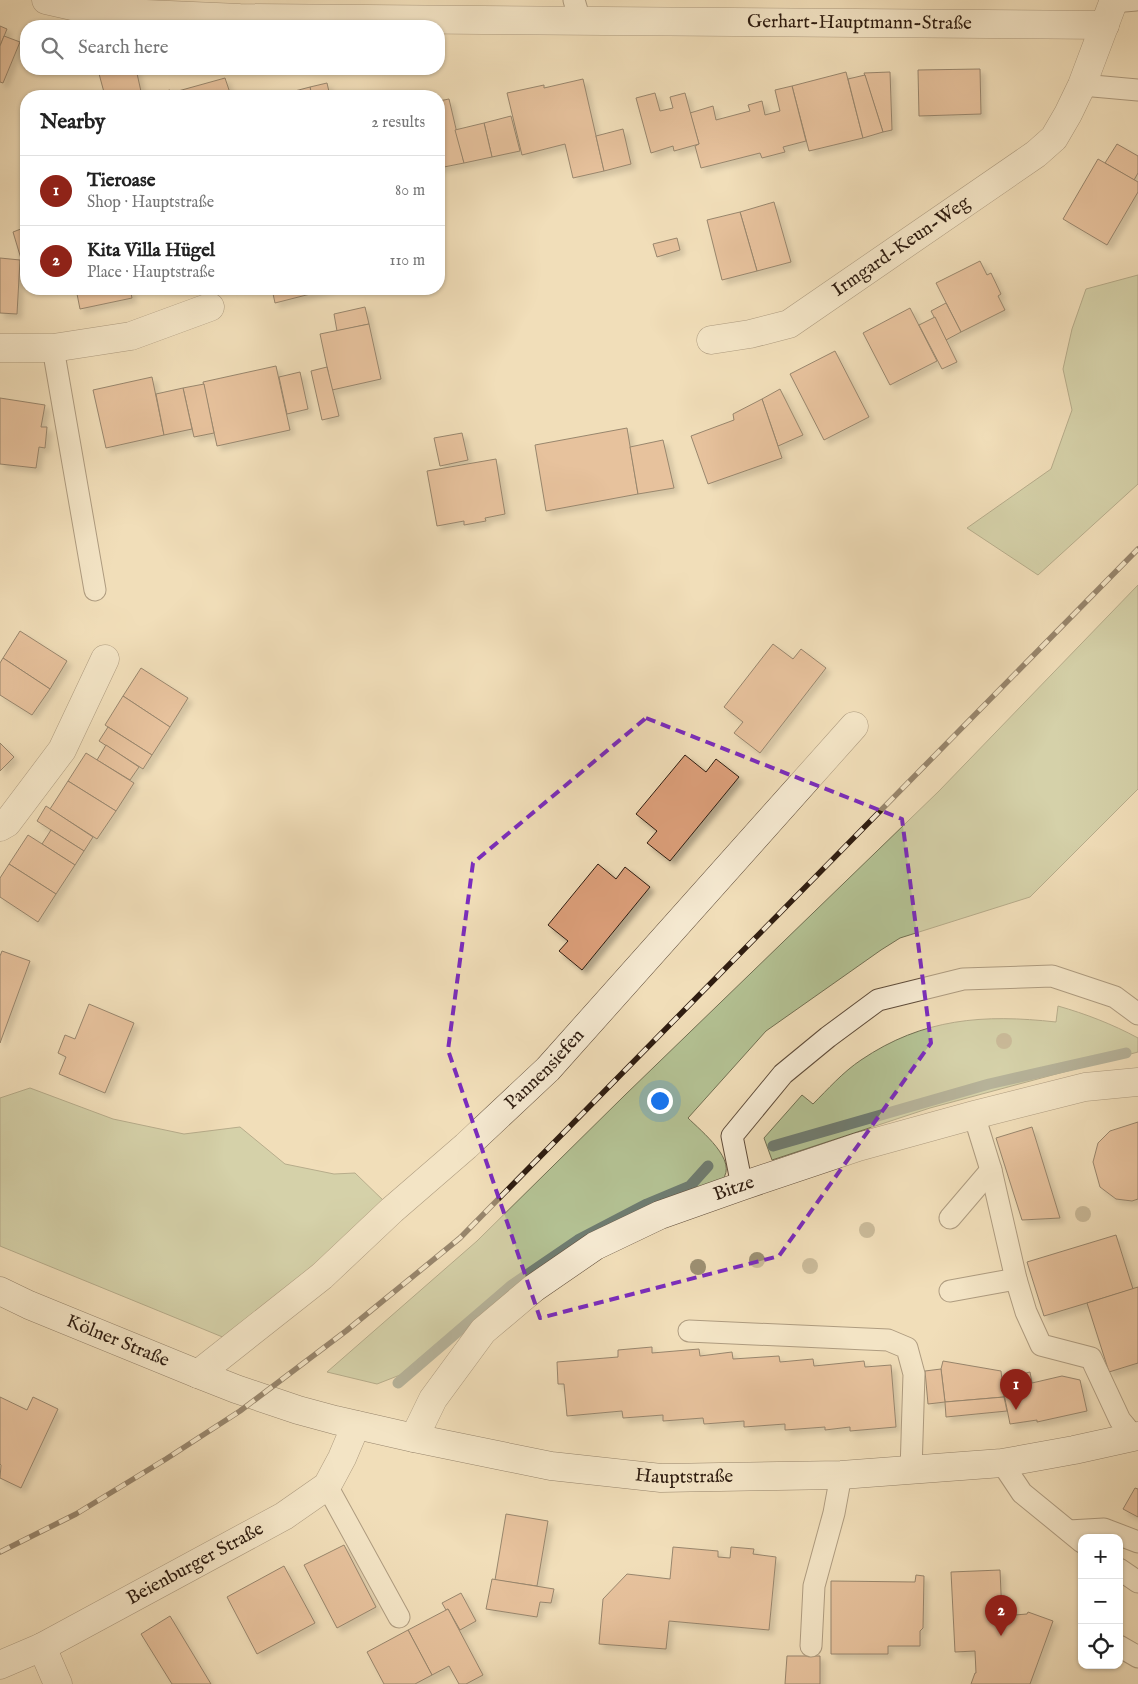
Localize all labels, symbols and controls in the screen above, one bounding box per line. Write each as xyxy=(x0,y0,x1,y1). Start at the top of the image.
street label: Gerhart-Hauptmann-Straße xyxy=(747,10,972,36)
search box xyxy=(20,20,445,75)
icon: search xyxy=(38,34,66,62)
text: Search here xyxy=(78,36,169,60)
text: Nearby xyxy=(40,109,105,136)
text: 2 results xyxy=(371,113,425,133)
text: Tieroase xyxy=(87,169,155,193)
text: 1 xyxy=(53,181,59,201)
text: 80 m xyxy=(395,181,425,201)
street label: Irmgard-Keun-Weg xyxy=(828,191,975,303)
text: Shop · Hauptstraße xyxy=(87,193,214,213)
text: Kita Villa Hügel xyxy=(87,239,215,263)
text: 2 xyxy=(52,251,60,271)
text: 110 m xyxy=(389,251,425,271)
text: Place · Hauptstraße xyxy=(87,263,215,283)
street label: Pannensiefen xyxy=(500,1024,590,1115)
your location xyxy=(647,1088,673,1114)
street label: Bitze xyxy=(710,1171,758,1207)
street label: Kölner Straße xyxy=(63,1309,173,1373)
pin: 1 xyxy=(1000,1369,1032,1410)
street label: Hauptstraße xyxy=(634,1463,734,1490)
street label: Beienburger Straße xyxy=(123,1517,268,1611)
map controls xyxy=(1078,1534,1123,1669)
button: + xyxy=(1078,1534,1123,1579)
button: − xyxy=(1078,1579,1123,1624)
pin: 2 xyxy=(985,1595,1017,1636)
button: locate xyxy=(1078,1624,1123,1669)

